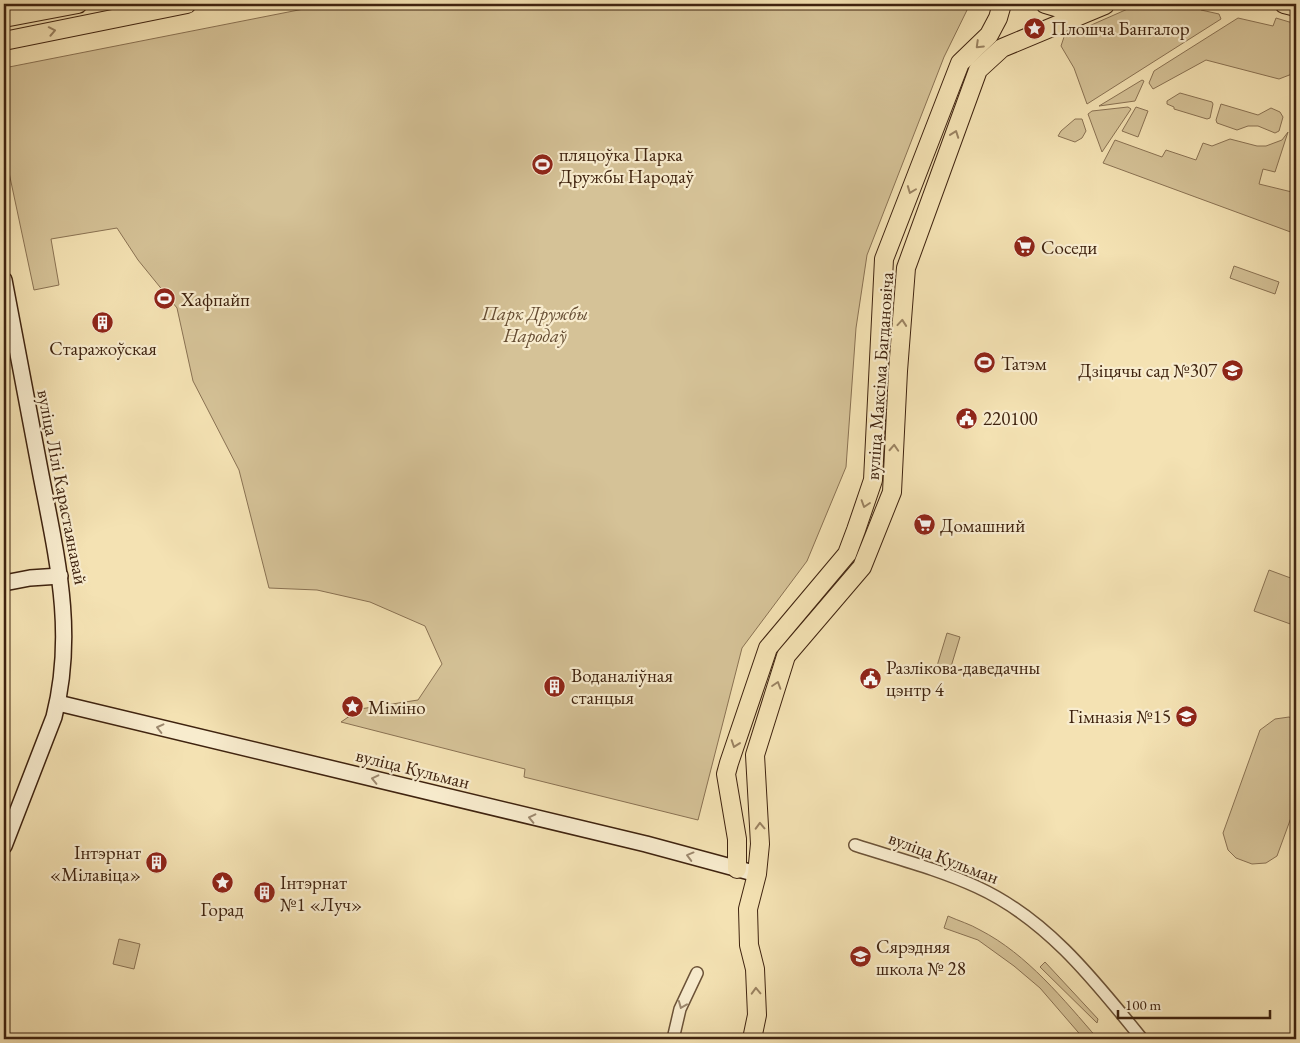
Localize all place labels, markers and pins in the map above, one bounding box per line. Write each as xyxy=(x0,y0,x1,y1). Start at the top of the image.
place icon: Плошча Бангалор xyxy=(1023,16,1047,40)
place label: Плошча Бангалор xyxy=(1051,16,1190,41)
place label: пляцоўка Парка Дружбы Народаў xyxy=(559,142,695,189)
sports icon: пляцоўка Парка Дружбы Народаў xyxy=(531,153,555,177)
supermarket icon: Соседи xyxy=(1013,235,1037,259)
place label: Соседи xyxy=(1041,235,1097,260)
sports icon: Хафпайп xyxy=(153,287,177,311)
place label: Хафпайп xyxy=(180,287,250,312)
building icon: Старажоўская xyxy=(91,310,115,334)
place label: Старажоўская xyxy=(49,336,157,361)
sports icon: Татэм xyxy=(973,351,997,375)
place label: Татэм xyxy=(1001,351,1047,376)
place label: Дзіцячы сад №307 xyxy=(1078,358,1218,383)
school or university icon: Дзіцячы сад №307 xyxy=(1221,358,1245,382)
public building icon: 220100 xyxy=(955,406,979,430)
place label: 220100 xyxy=(983,406,1038,431)
supermarket icon: Домашний xyxy=(912,513,936,537)
place label: Домашний xyxy=(940,513,1025,538)
place label: Разлікова-даведачны цэнтр 4 xyxy=(886,655,1041,702)
place label: Воданаліўная станцыя xyxy=(571,663,673,710)
public building icon: Разлікова-даведачны цэнтр 4 xyxy=(858,666,882,690)
building icon: Воданаліўная станцыя xyxy=(543,674,567,698)
place icon: Міміно xyxy=(340,695,364,719)
place label: Міміно xyxy=(368,695,426,720)
place label: Гімназія №15 xyxy=(1068,704,1171,729)
school or university icon: Гімназія №15 xyxy=(1175,704,1199,728)
place label: Інтэрнат «Мілавіца» xyxy=(50,840,141,887)
building icon: Інтэрнат «Мілавіца» xyxy=(145,851,169,875)
place label: Інтэрнат №1 «Луч» xyxy=(280,870,362,917)
place icon: Горад xyxy=(210,871,234,895)
building icon: Інтэрнат №1 «Луч» xyxy=(252,881,276,905)
place label: Горад xyxy=(200,897,244,922)
place label: Сярэдняя школа № 28 xyxy=(876,934,966,981)
school or university icon: Сярэдняя школа № 28 xyxy=(848,945,872,969)

